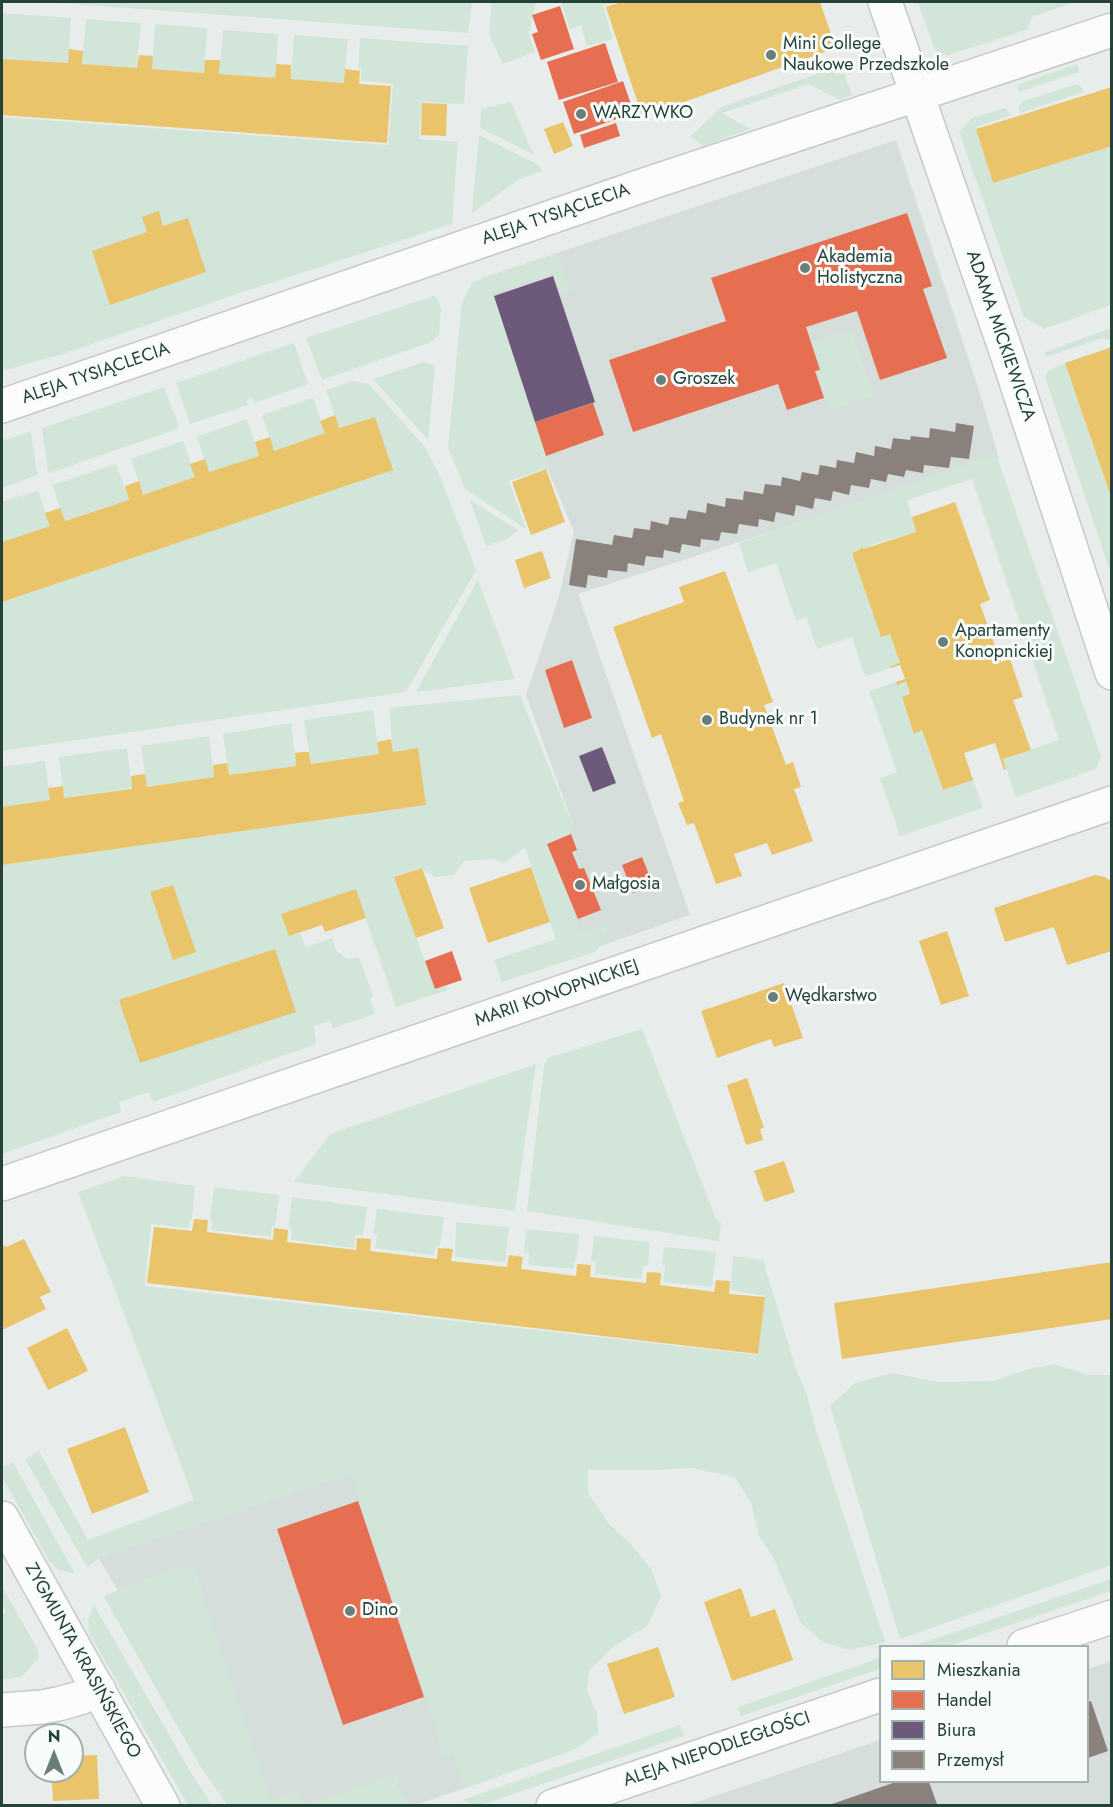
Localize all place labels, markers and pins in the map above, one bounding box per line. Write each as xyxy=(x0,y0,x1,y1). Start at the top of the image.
place label: Mini College Naukowe Przedszkole xyxy=(783,34,949,76)
marker: Mini College Naukowe Przedszkole xyxy=(764,48,778,62)
place label: WARZYWKO xyxy=(593,103,693,125)
marker: WARZYWKO xyxy=(574,107,588,121)
place label: Akademia Holistyczna xyxy=(817,247,903,290)
marker: Akademia Holistyczna xyxy=(798,261,812,275)
place label: Groszek xyxy=(673,369,735,391)
marker: Groszek xyxy=(654,373,668,387)
place label: Apartamenty Konopnickiej xyxy=(955,621,1053,664)
marker: Apartamenty Konopnickiej xyxy=(936,635,950,649)
place label: Budynek nr 1 xyxy=(719,709,818,731)
marker: Budynek nr 1 xyxy=(700,713,714,727)
place label: Małgosia xyxy=(592,874,660,896)
marker: Małgosia xyxy=(573,878,587,892)
place label: Wędkarstwo xyxy=(785,986,877,1008)
marker: Wędkarstwo xyxy=(766,990,780,1004)
place label: Dino xyxy=(362,1600,398,1622)
marker: Dino xyxy=(343,1604,357,1618)

